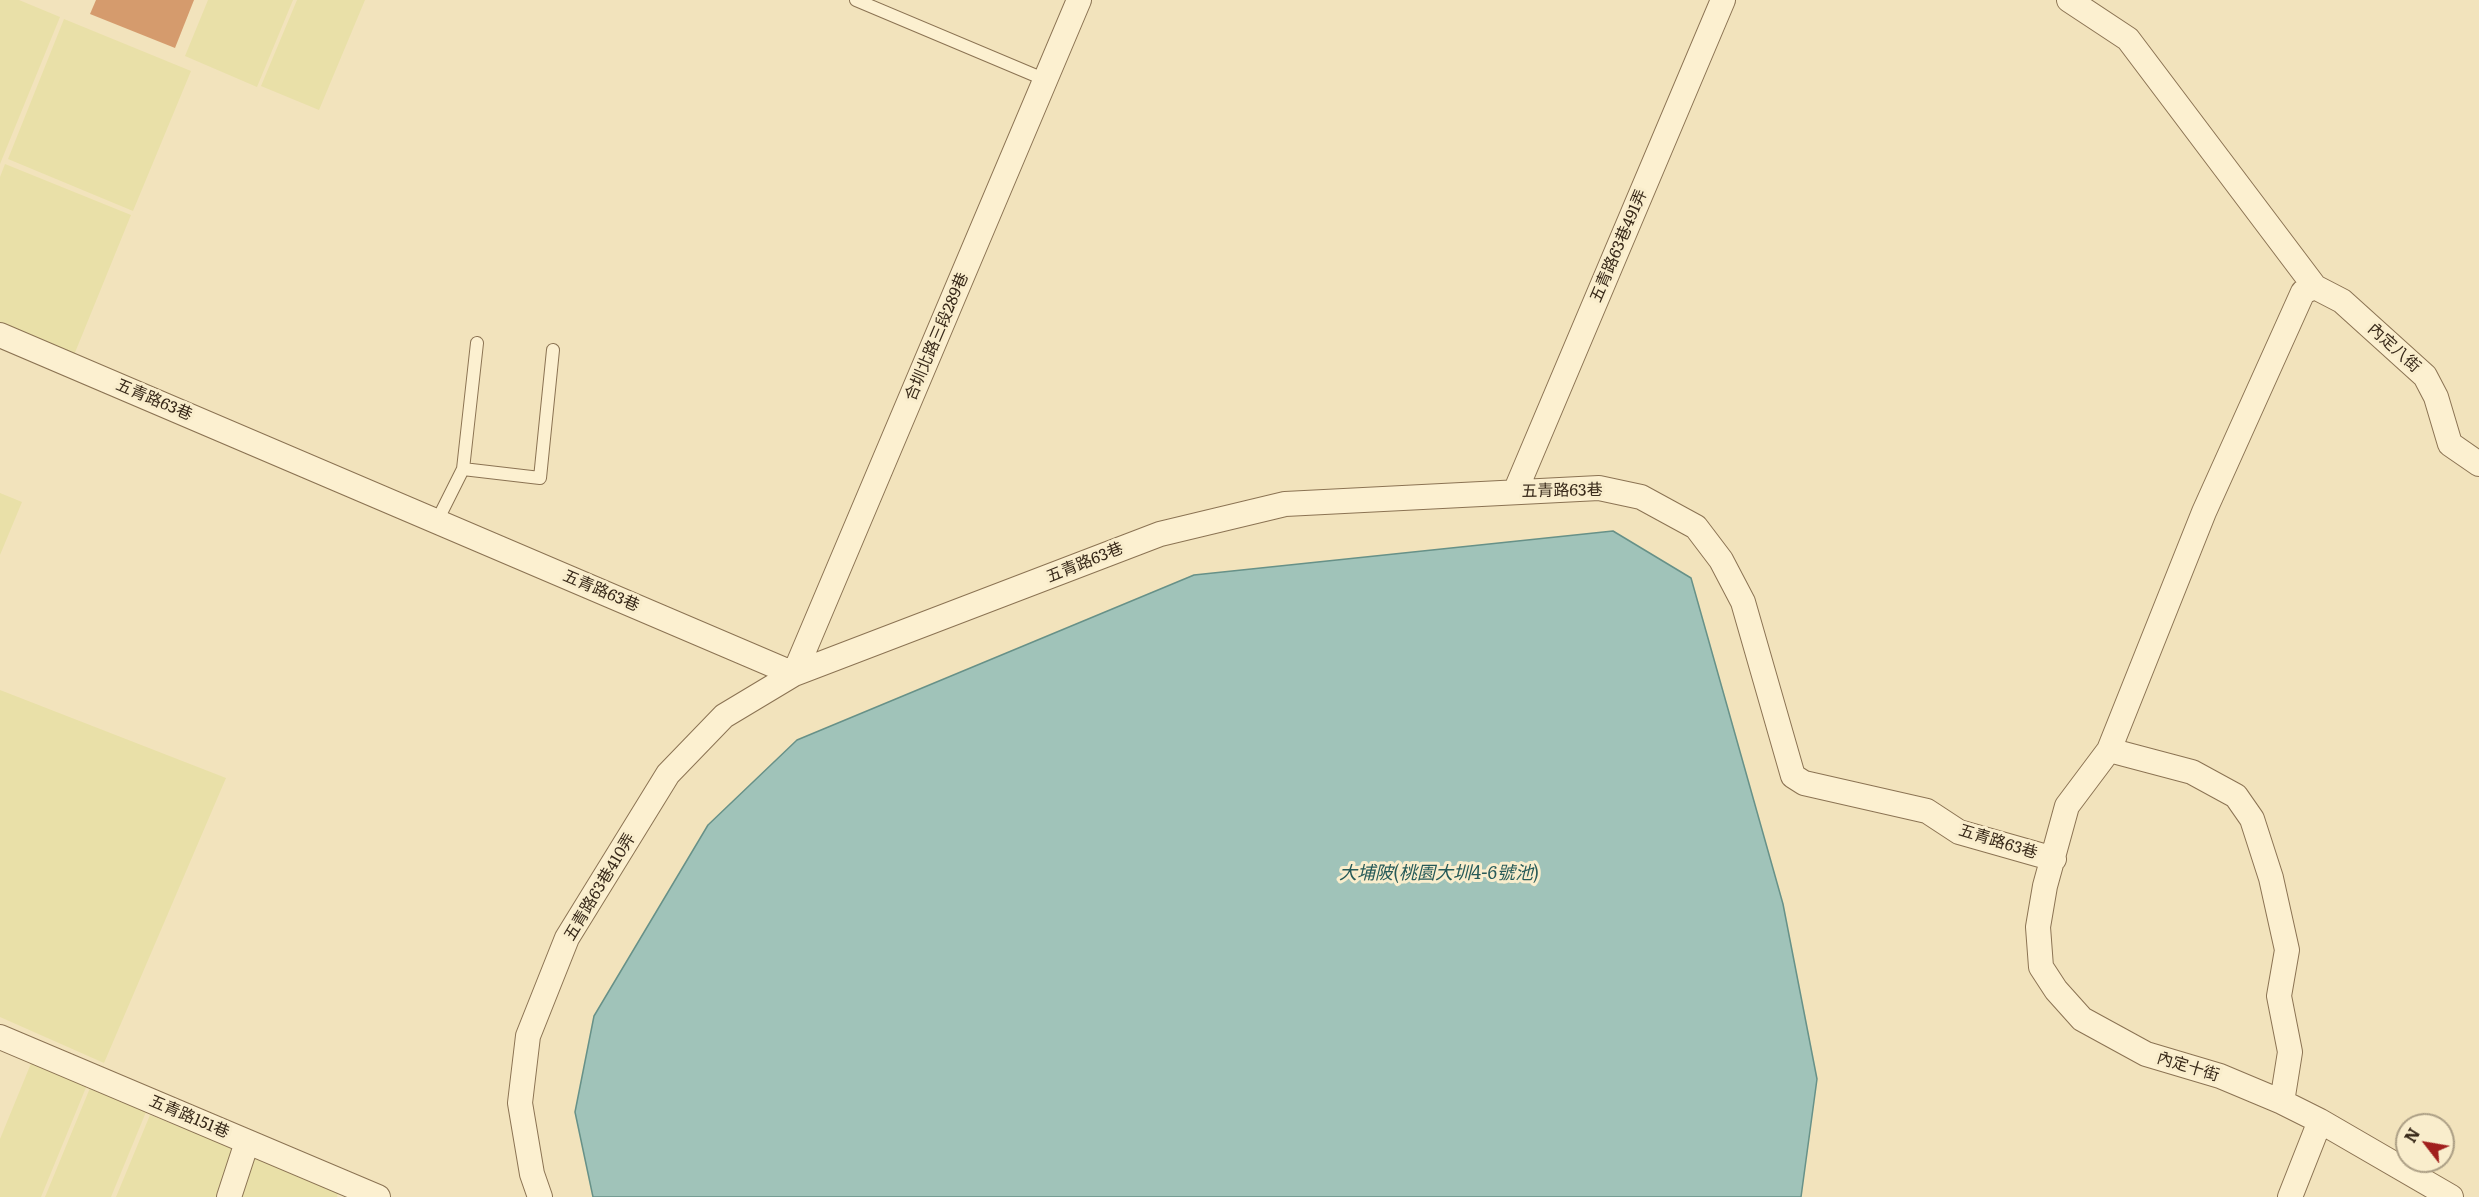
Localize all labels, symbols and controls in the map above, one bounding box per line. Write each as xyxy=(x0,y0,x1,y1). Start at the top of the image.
street label: 五青路63巷491弄 xyxy=(1587,187,1651,305)
street label: 合圳北路三段289巷 xyxy=(901,270,973,404)
street label: 內定八街 xyxy=(2364,319,2424,377)
street label: 五青路63巷 xyxy=(113,375,195,425)
street label: 五青路63巷 xyxy=(1521,481,1603,501)
street label: 五青路63巷 xyxy=(1044,539,1126,587)
street label: 五青路63巷 xyxy=(560,566,642,616)
street label: 五青路63巷 xyxy=(1956,821,2040,863)
street label: 五青路63巷410弄 xyxy=(560,830,640,944)
water label: 大埔陂(桃園大圳4-6號池) xyxy=(1339,863,1539,885)
street label: 內定十街 xyxy=(2155,1048,2221,1086)
street label: 五青路151巷 xyxy=(146,1092,232,1142)
north arrow xyxy=(2395,1113,2455,1173)
text: N xyxy=(2398,1123,2425,1147)

